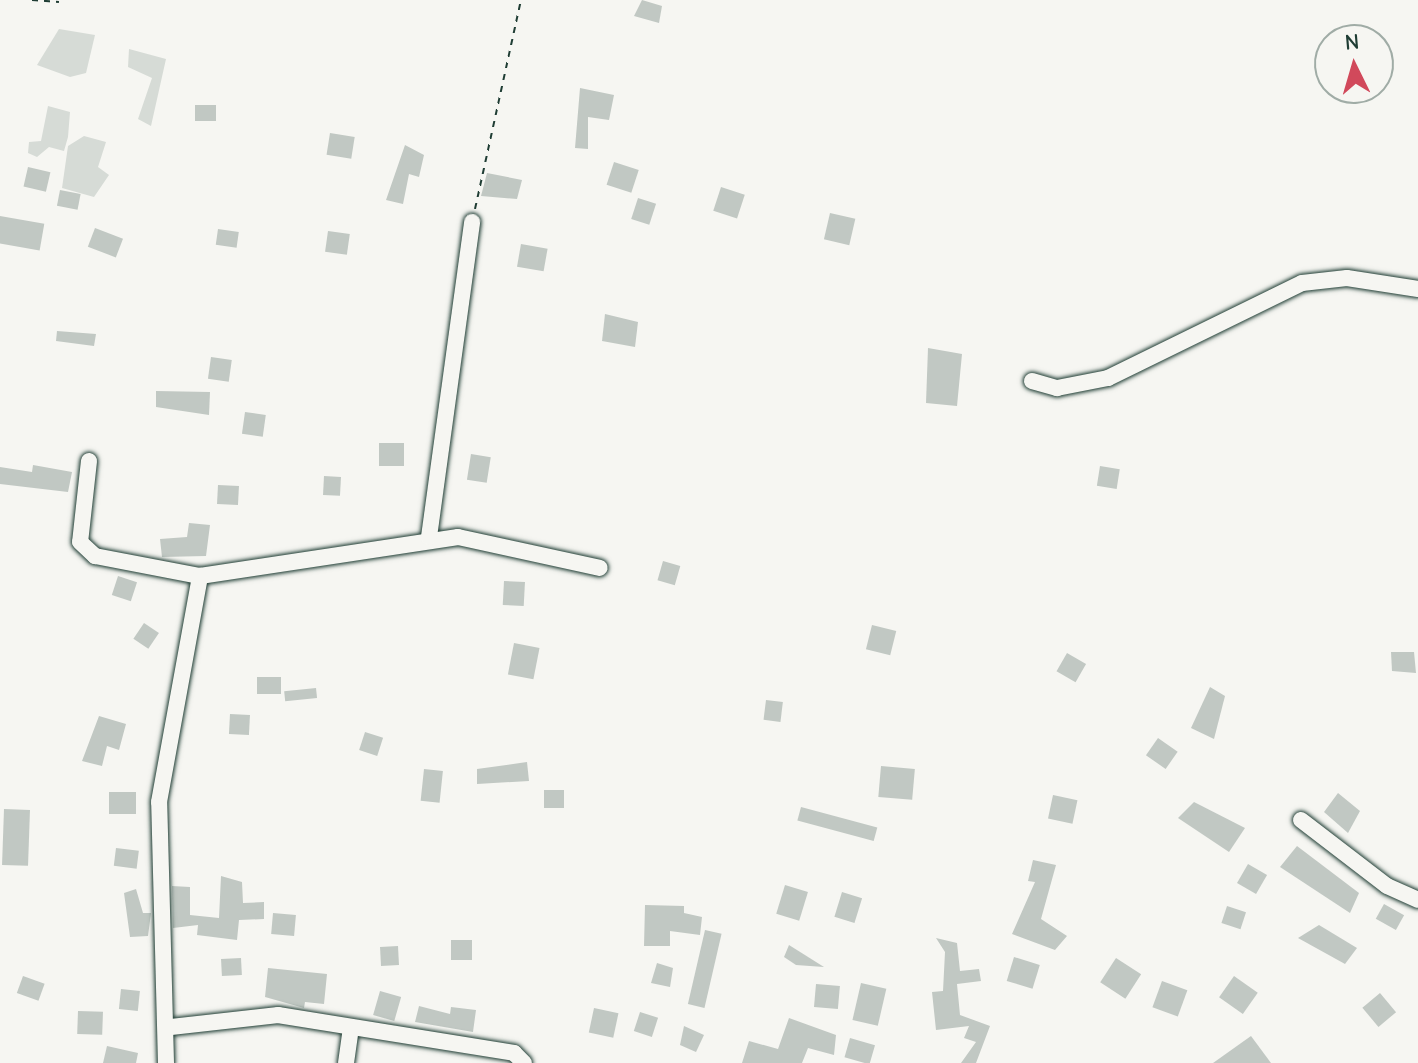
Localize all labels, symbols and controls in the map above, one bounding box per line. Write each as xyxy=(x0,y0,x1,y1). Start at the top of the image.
north arrow xyxy=(1314,24,1394,104)
text: N xyxy=(1344,29,1360,56)

